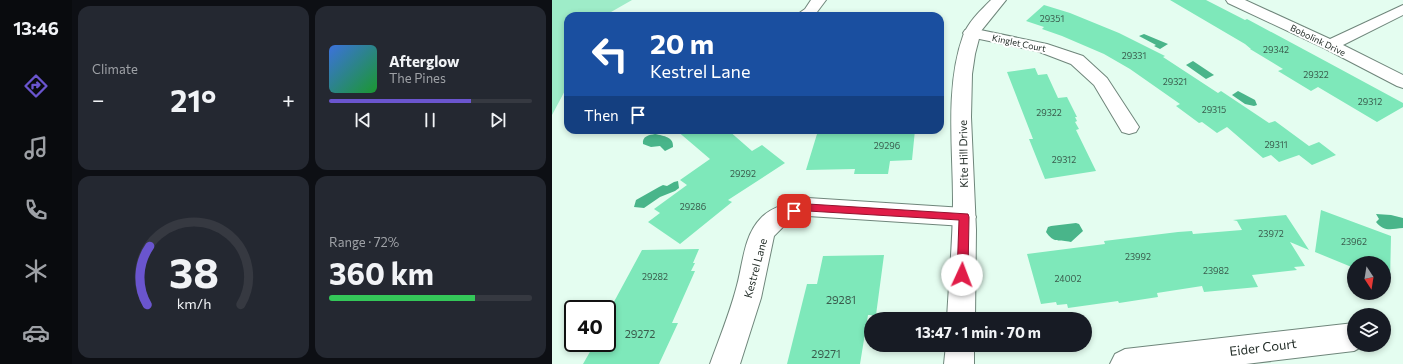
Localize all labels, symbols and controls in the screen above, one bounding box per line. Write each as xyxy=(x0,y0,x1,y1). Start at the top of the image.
house number: 29351 xyxy=(1040,13,1064,24)
text: 13:46 xyxy=(13,17,59,39)
street label: Bobolink Drive xyxy=(1289,22,1348,58)
text: 20 m xyxy=(650,26,714,60)
icon: left xyxy=(584,28,636,80)
street label: Kinglet Court xyxy=(991,32,1047,54)
house number: 29342 xyxy=(1263,44,1289,55)
house number: 29331 xyxy=(1122,50,1146,61)
text: Afterglow xyxy=(389,52,459,70)
text: Kestrel Lane xyxy=(650,60,750,82)
text: Climate xyxy=(92,61,138,77)
house number: 29322 xyxy=(1303,69,1329,80)
text: The Pines xyxy=(389,70,446,86)
icon: directions xyxy=(22,72,50,100)
house number: 29321 xyxy=(1163,76,1187,87)
text: 21° xyxy=(170,81,216,118)
text: − xyxy=(92,86,105,113)
text: + xyxy=(282,86,295,113)
house number: 29312 xyxy=(1358,96,1382,107)
icon: arrive xyxy=(627,104,649,126)
house number: 29315 xyxy=(1202,104,1226,115)
text: Then xyxy=(584,106,619,124)
house number: 29322 xyxy=(1036,107,1062,118)
icon: previous xyxy=(352,109,374,131)
icon: pause xyxy=(419,109,441,131)
icon: next xyxy=(487,109,509,131)
street label: Kite Hill Drive xyxy=(956,120,970,188)
icon: music xyxy=(22,134,50,162)
house number: 29311 xyxy=(1264,139,1288,150)
house number: 29296 xyxy=(874,140,900,151)
house number: 29312 xyxy=(1052,154,1076,165)
house number: 29292 xyxy=(730,168,756,179)
pin xyxy=(777,194,811,228)
icon: phone xyxy=(22,196,50,224)
icon: arrive xyxy=(783,200,805,222)
house number: 29286 xyxy=(680,201,706,212)
house number: 23972 xyxy=(1258,228,1284,239)
text: Range · 72% xyxy=(329,234,399,250)
house number: 23962 xyxy=(1341,236,1367,247)
street label: Kestrel Lane xyxy=(741,237,769,299)
text: 38 xyxy=(169,246,218,297)
house number: 23992 xyxy=(1125,251,1151,262)
text: 360 km xyxy=(329,254,434,291)
position arrow xyxy=(941,254,983,296)
north arrow xyxy=(1347,256,1391,300)
map controls xyxy=(1347,256,1391,352)
icon: climate xyxy=(22,257,50,285)
house number: 23982 xyxy=(1203,265,1229,276)
house number: 29282 xyxy=(642,271,668,282)
house number: 24002 xyxy=(1055,273,1081,284)
house number: 29281 xyxy=(826,293,856,306)
text: km/h xyxy=(176,294,211,312)
speed limit sign: 40 xyxy=(564,300,616,352)
button: layers xyxy=(1347,308,1391,352)
icon: car xyxy=(22,319,50,347)
text: 13:47 · 1 min · 70 m xyxy=(915,323,1041,341)
house number: 29272 xyxy=(625,327,655,340)
street label: Eider Court xyxy=(1228,335,1298,359)
house number: 29271 xyxy=(811,347,841,360)

